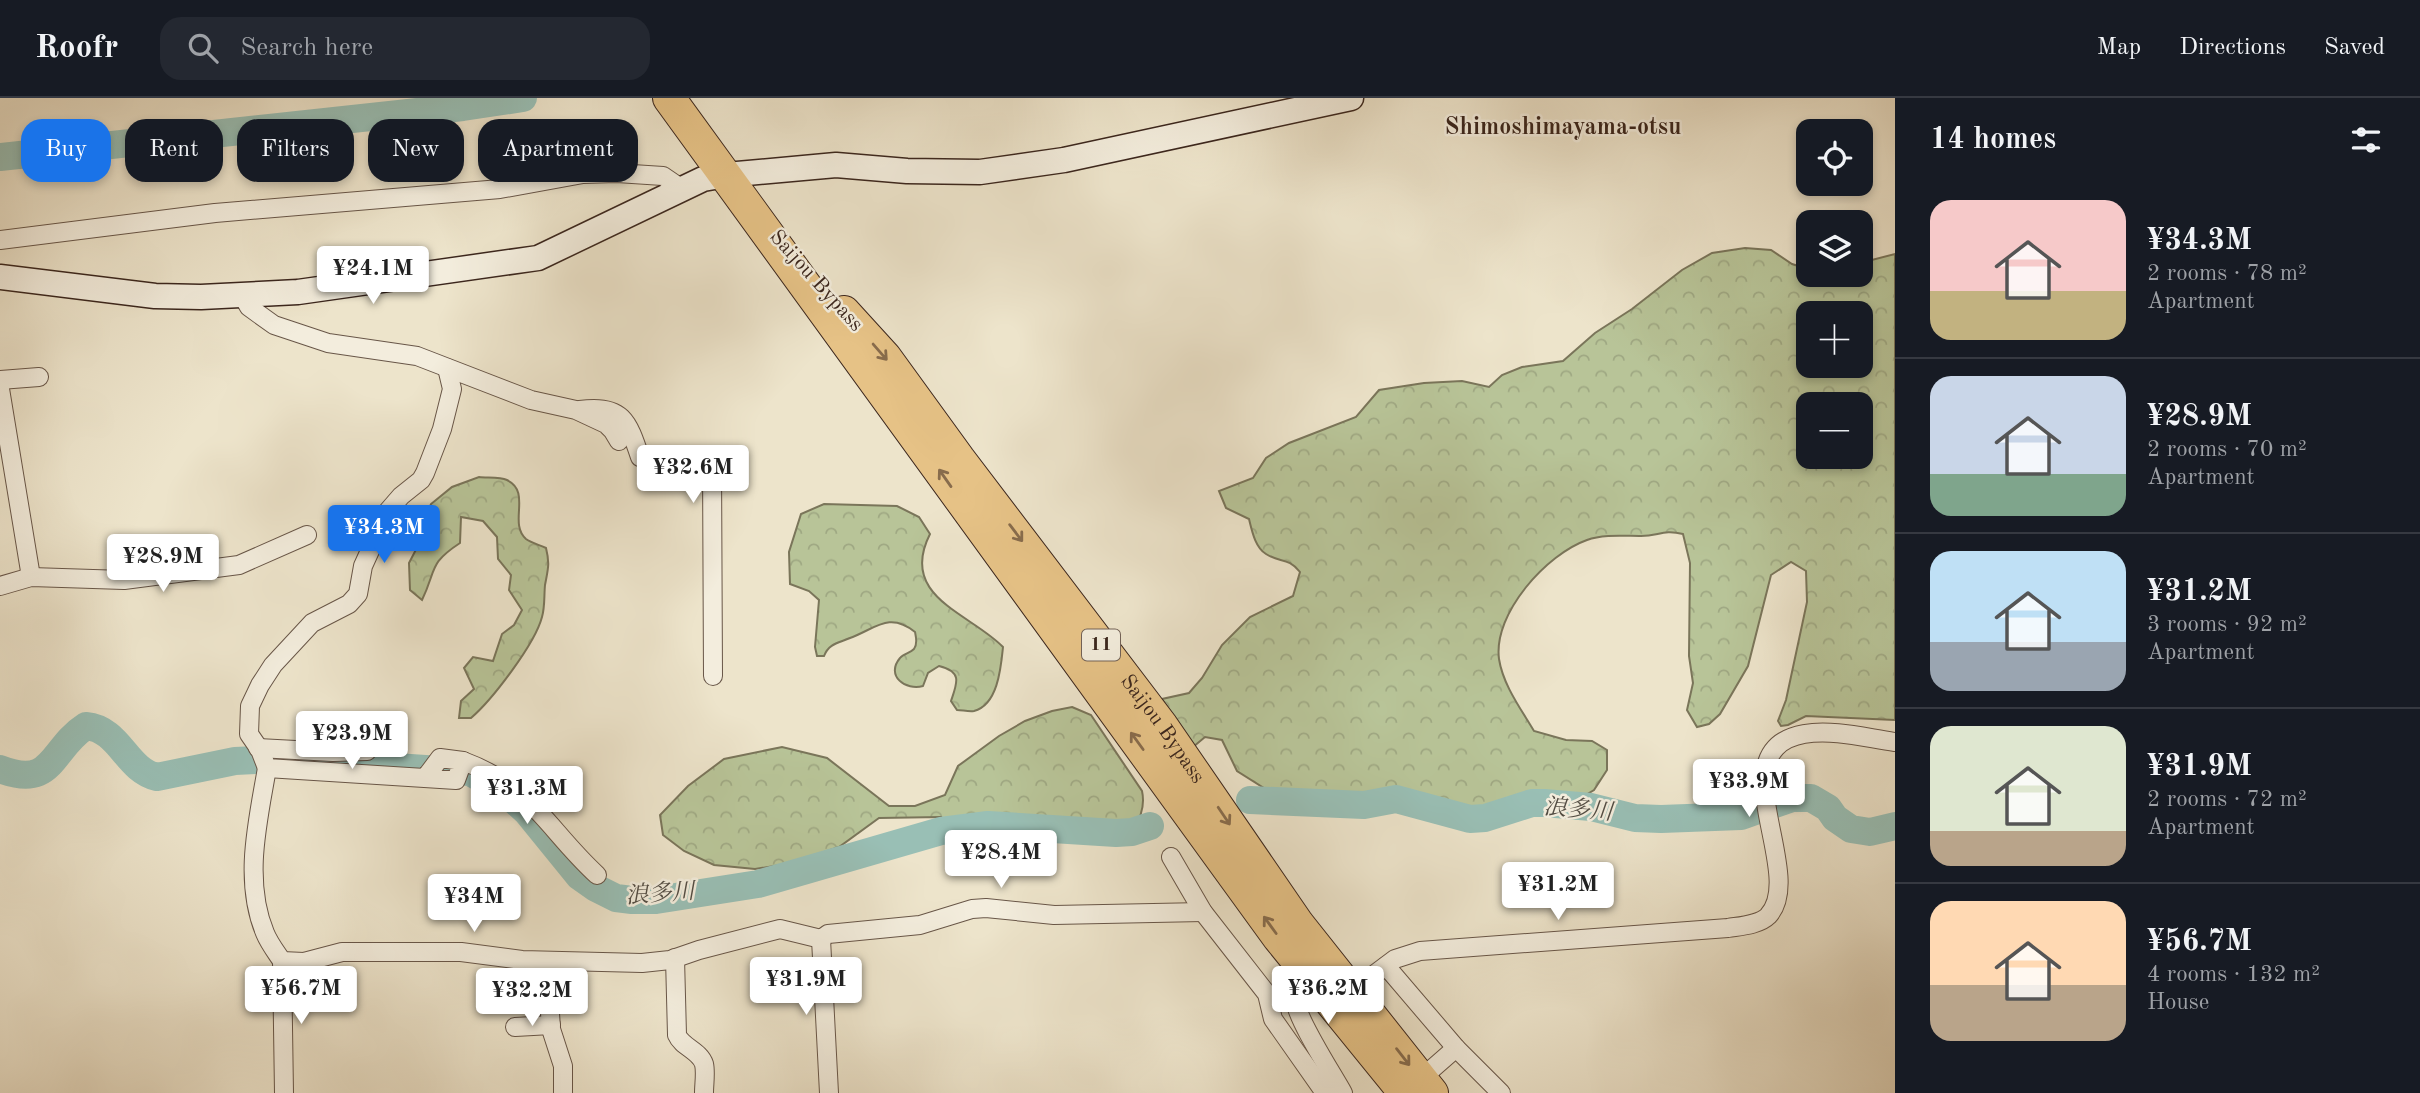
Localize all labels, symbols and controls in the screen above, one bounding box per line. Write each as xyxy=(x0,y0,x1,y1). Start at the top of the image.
search box xyxy=(160,17,650,80)
icon: search xyxy=(184,29,222,67)
text: Roofr xyxy=(35,32,118,65)
text: Search here xyxy=(240,35,373,61)
text: Map xyxy=(2097,36,2141,60)
text: Directions xyxy=(2179,36,2286,60)
text: Saved xyxy=(2324,36,2385,60)
district label: Shimoshimayama-otsu xyxy=(1445,116,1681,140)
chip: Buy xyxy=(21,119,111,182)
chip: Rent xyxy=(125,119,223,182)
chip: Filters xyxy=(237,119,354,182)
chip: New xyxy=(368,119,464,182)
chip: Apartment xyxy=(478,119,638,182)
map controls xyxy=(1796,119,1873,469)
button: locate xyxy=(1796,119,1873,196)
icon: filters xyxy=(2347,121,2385,159)
text: 14 homes xyxy=(1930,125,2056,155)
button: layers xyxy=(1796,210,1873,287)
street label: Saijou Bypass xyxy=(765,226,867,336)
text: ¥34.3M xyxy=(2147,226,2252,256)
icon: home xyxy=(1986,228,2070,312)
pin: ¥24.1M xyxy=(316,246,430,306)
text: ¥24.1M xyxy=(333,257,413,280)
text: 2 rooms · 78 m² xyxy=(2147,262,2307,285)
text: Apartment xyxy=(2147,290,2255,313)
button: + xyxy=(1796,301,1873,378)
one-way arrow xyxy=(872,342,888,360)
button: − xyxy=(1796,392,1873,469)
text: ¥28.9M xyxy=(2147,402,2252,432)
icon: home xyxy=(1986,404,2070,488)
text: 2 rooms · 70 m² xyxy=(2147,438,2307,461)
pin: ¥32.6M xyxy=(636,446,750,505)
text: ¥32.6M xyxy=(653,456,733,479)
text: Apartment xyxy=(2147,466,2255,489)
one-way arrow xyxy=(938,469,952,488)
pin: ¥34.3M xyxy=(327,505,441,565)
text: ¥34.3M xyxy=(344,516,424,539)
one-way arrow xyxy=(1009,524,1024,542)
pin: ¥28.9M xyxy=(106,534,220,594)
text: ¥28.9M xyxy=(123,545,203,568)
text: ¥31.2M xyxy=(2147,577,2252,607)
icon: home xyxy=(1986,579,2070,663)
text: 3 rooms · 92 m² xyxy=(2147,613,2307,636)
road number: 11 xyxy=(1082,630,1120,660)
text: Apartment xyxy=(2147,641,2255,664)
street label: Saijou Bypass xyxy=(1116,671,1209,787)
pin: ¥23.9M xyxy=(295,712,409,771)
text: ¥23.9M xyxy=(312,722,392,745)
one-way arrow xyxy=(1129,732,1144,751)
text: ¥31.9M xyxy=(2147,752,2252,782)
icon: home xyxy=(1986,754,2070,838)
pin: ¥33.9M xyxy=(1692,760,1806,819)
pin: ¥31.3M xyxy=(470,766,584,826)
text: ¥33.9M xyxy=(1709,770,1789,793)
text: ¥31.3M xyxy=(487,777,567,800)
text: 2 rooms · 72 m² xyxy=(2147,788,2307,811)
water label: 浪多川 xyxy=(1543,794,1617,825)
one-way arrow xyxy=(1217,805,1231,825)
text: Apartment xyxy=(2147,816,2255,839)
pin: ¥28.4M xyxy=(944,830,1058,890)
text: ¥28.4M xyxy=(961,841,1041,864)
pin: ¥31.2M xyxy=(1501,862,1615,922)
text: ¥31.2M xyxy=(1518,873,1598,896)
pin: ¥34M xyxy=(433,874,515,934)
water label: 浪多川 xyxy=(625,878,698,908)
text: ¥34M xyxy=(444,885,504,908)
one-way arrow xyxy=(1263,916,1277,935)
text: ¥56.7M xyxy=(2147,927,2252,957)
icon: home xyxy=(1986,929,2070,1013)
pin: ¥31.9M xyxy=(749,958,863,1017)
text: 4 rooms · 132 m² xyxy=(2147,963,2320,986)
pin: ¥56.7M xyxy=(244,967,358,1026)
pin: ¥36.2M xyxy=(1271,967,1385,1026)
pin: ¥32.2M xyxy=(475,968,589,1028)
text: ¥31.9M xyxy=(766,968,846,991)
text: ¥56.7M xyxy=(261,977,341,1000)
text: ¥36.2M xyxy=(1288,977,1368,1000)
text: ¥32.2M xyxy=(492,979,572,1002)
text: House xyxy=(2147,991,2209,1014)
one-way arrow xyxy=(1396,1047,1411,1065)

